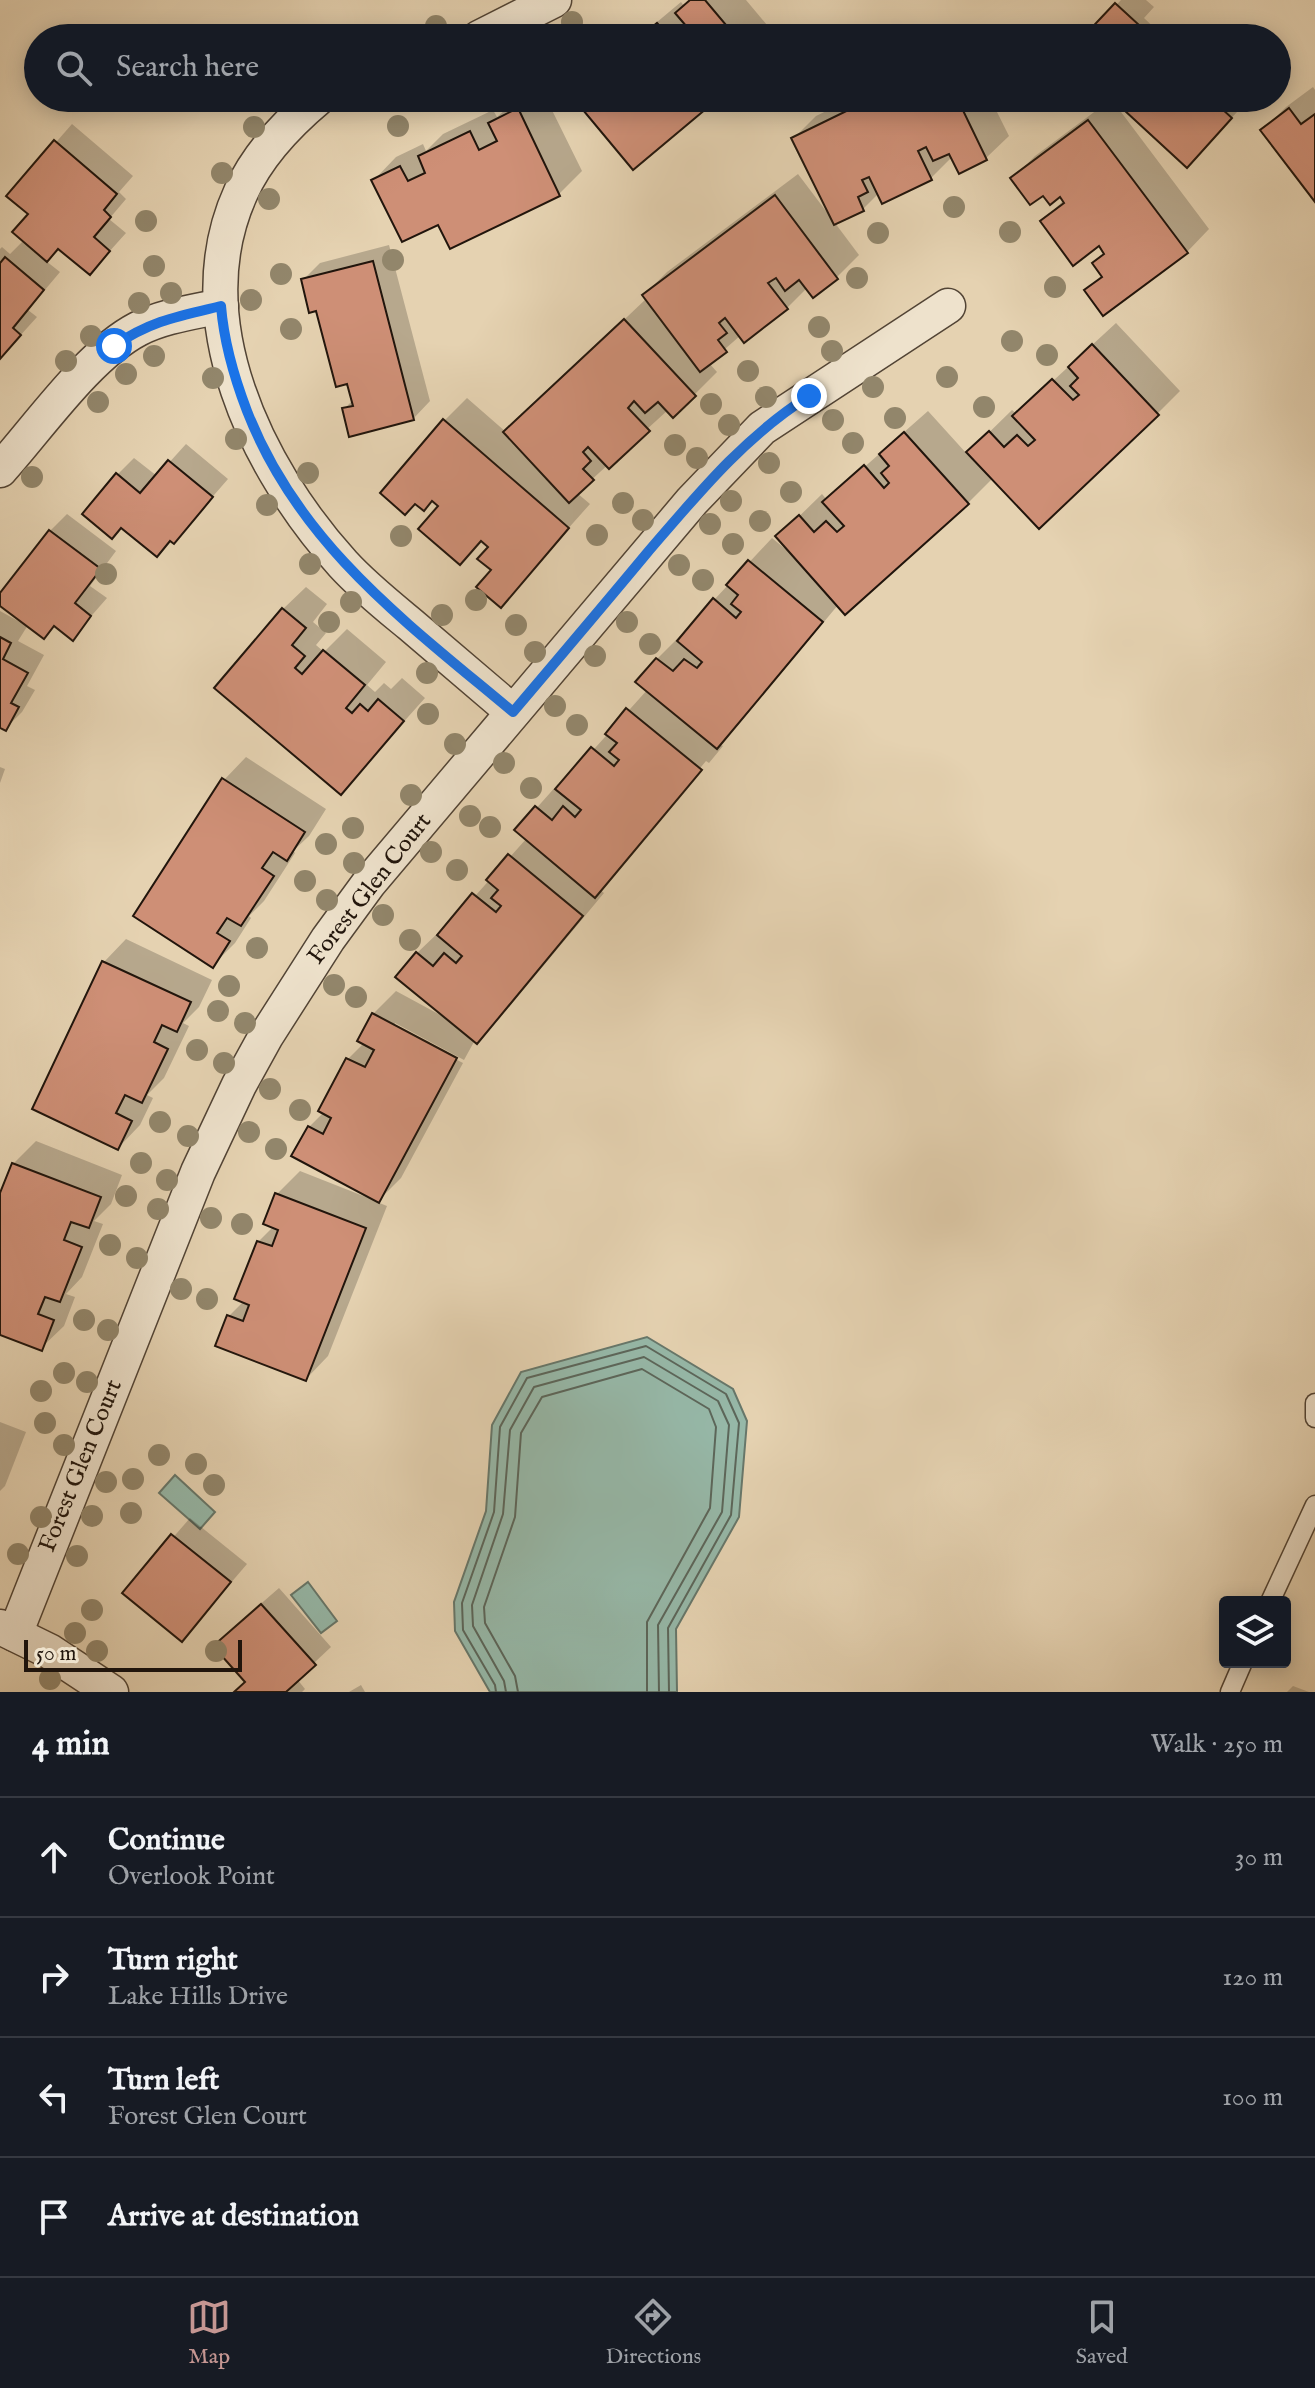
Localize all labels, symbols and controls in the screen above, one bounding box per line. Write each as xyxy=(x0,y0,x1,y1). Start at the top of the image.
search box xyxy=(24,24,1291,112)
icon: search xyxy=(52,46,96,90)
text: Search here xyxy=(116,49,259,87)
route start xyxy=(96,328,132,364)
route end xyxy=(791,378,827,414)
street label: Forest Glen Court xyxy=(301,807,439,971)
street label: Forest Glen Court xyxy=(32,1375,130,1557)
map controls xyxy=(1219,1596,1291,1668)
button: layers xyxy=(1219,1596,1291,1668)
scale bar xyxy=(24,1636,242,1672)
text: 50 m xyxy=(36,1640,77,1668)
text: 4 min xyxy=(32,1723,110,1766)
text: Walk · 250 m xyxy=(1150,1728,1283,1761)
text: Continue xyxy=(108,1822,225,1860)
icon: ahead xyxy=(32,1835,76,1879)
text: 30 m xyxy=(1235,1841,1283,1874)
text: Overlook Point xyxy=(108,1860,275,1893)
text: Turn right xyxy=(108,1942,238,1980)
icon: right xyxy=(32,1955,76,1999)
text: 120 m xyxy=(1223,1961,1283,1994)
text: Lake Hills Drive xyxy=(108,1980,288,2013)
text: Turn left xyxy=(108,2062,219,2100)
icon: left xyxy=(32,2075,76,2119)
text: 100 m xyxy=(1222,2081,1283,2114)
text: Forest Glen Court xyxy=(108,2100,307,2133)
icon: arrive xyxy=(32,2195,76,2239)
text: Arrive at destination xyxy=(108,2198,359,2236)
tab: Map xyxy=(187,2295,231,2371)
tab: Directions xyxy=(606,2295,701,2371)
tab: Saved xyxy=(1076,2295,1128,2371)

